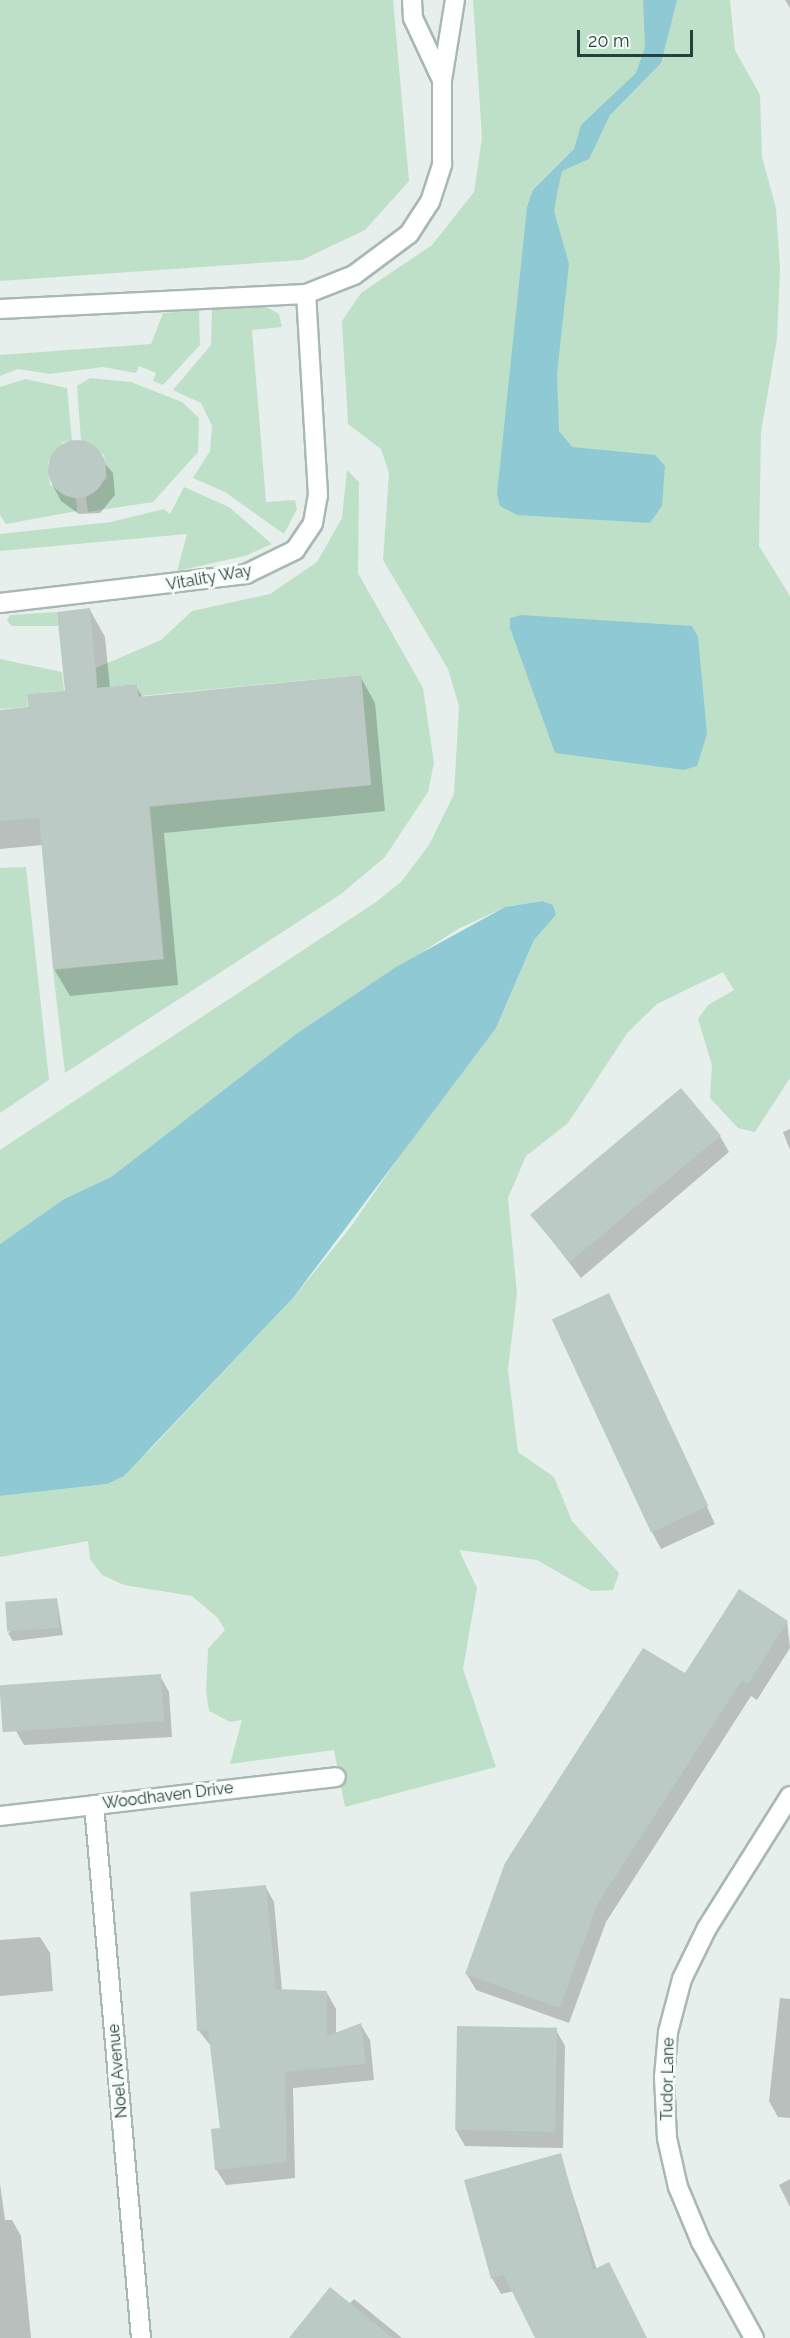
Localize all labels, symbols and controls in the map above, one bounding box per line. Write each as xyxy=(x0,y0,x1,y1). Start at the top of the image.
scale bar xyxy=(580,18,696,56)
text: 20 m xyxy=(588,30,630,51)
street label: Vitality Way xyxy=(164,561,254,595)
street label: Woodhaven Drive xyxy=(101,1778,235,1814)
street label: Noel Avenue xyxy=(104,2022,132,2120)
street label: Tudor Lane xyxy=(658,2037,678,2121)

